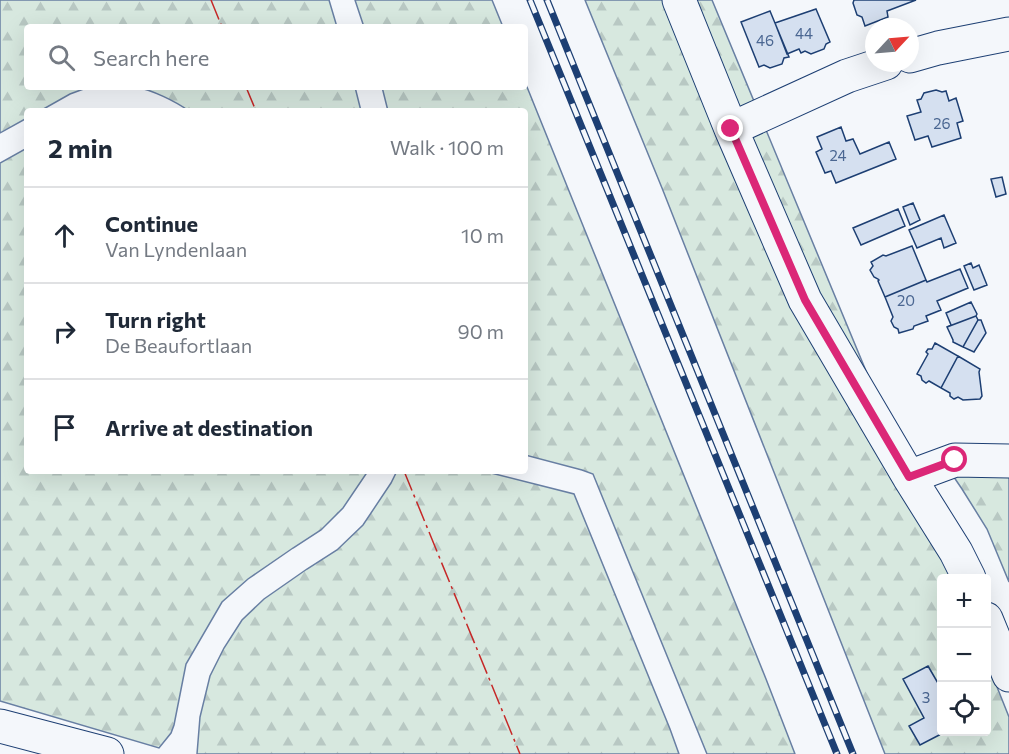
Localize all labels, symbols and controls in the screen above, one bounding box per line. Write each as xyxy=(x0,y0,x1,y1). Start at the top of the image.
north arrow xyxy=(865,18,919,72)
search box xyxy=(24,24,528,90)
house number: 44 xyxy=(795,24,813,42)
house number: 46 xyxy=(756,31,774,49)
icon: search xyxy=(45,41,78,74)
text: Search here xyxy=(93,44,209,71)
house number: 26 xyxy=(933,114,951,132)
route end xyxy=(717,115,743,141)
text: 2 min xyxy=(48,132,113,163)
text: Walk · 100 m xyxy=(390,135,504,159)
house number: 24 xyxy=(829,146,847,164)
text: Continue xyxy=(105,210,198,237)
icon: ahead xyxy=(48,219,81,252)
text: 10 m xyxy=(461,223,504,247)
text: Van Lyndenlaan xyxy=(105,237,247,261)
house number: 20 xyxy=(897,291,915,309)
text: Turn right xyxy=(105,306,206,333)
icon: right xyxy=(48,315,81,348)
text: 90 m xyxy=(458,319,504,343)
text: De Beaufortlaan xyxy=(105,333,252,357)
icon: arrive xyxy=(48,411,81,444)
text: Arrive at destination xyxy=(105,414,313,441)
route start xyxy=(941,446,967,472)
map controls xyxy=(937,574,991,736)
button: + xyxy=(937,574,991,628)
button: − xyxy=(937,628,991,682)
button: locate xyxy=(937,682,991,736)
house number: 3 xyxy=(922,688,930,706)

